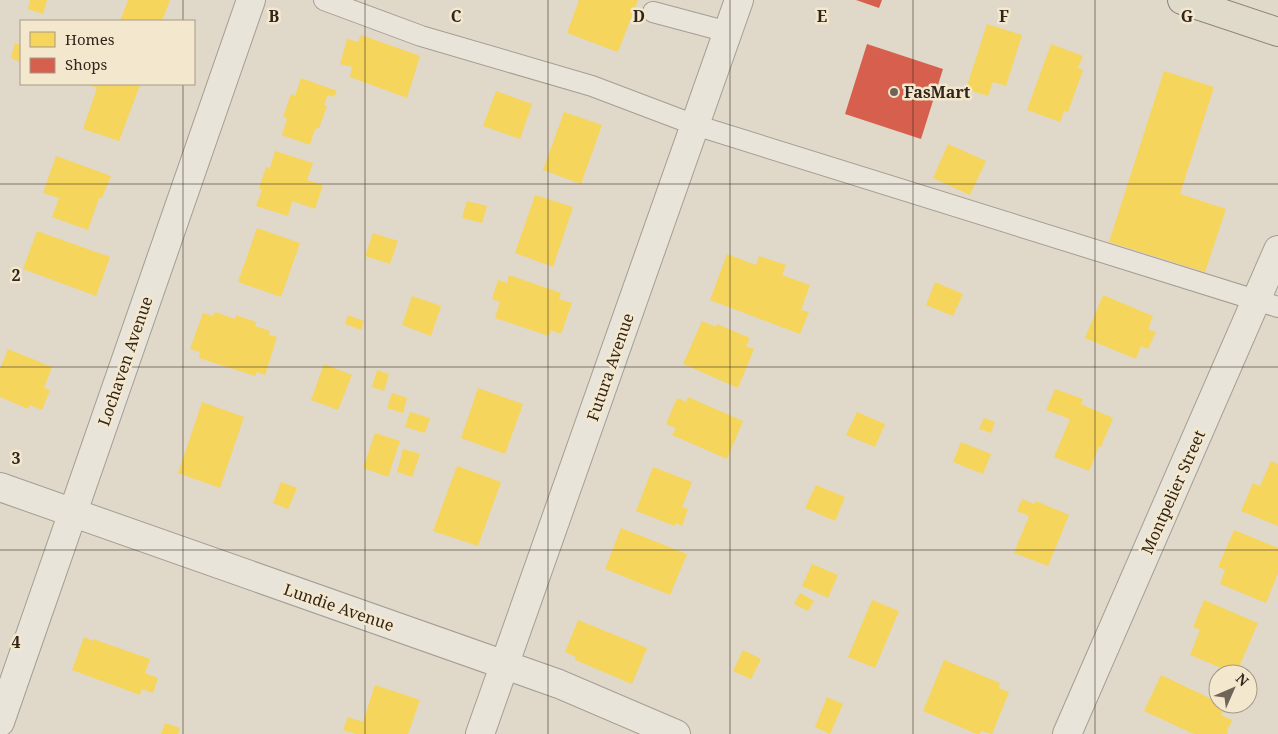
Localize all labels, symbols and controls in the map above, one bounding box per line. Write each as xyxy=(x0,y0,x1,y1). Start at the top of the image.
text: B xyxy=(269,5,280,27)
text: C xyxy=(451,5,462,27)
text: D xyxy=(633,5,645,27)
text: E xyxy=(817,5,827,27)
text: F xyxy=(999,5,1009,27)
text: G xyxy=(1181,5,1193,27)
legend xyxy=(20,20,195,85)
text: Homes xyxy=(65,29,115,49)
text: Shops xyxy=(65,54,108,74)
place label: FasMart xyxy=(904,81,971,103)
marker: FasMart xyxy=(888,86,900,98)
text: 2 xyxy=(11,264,21,286)
street label: Lochaven Avenue xyxy=(93,293,157,429)
street label: Futura Avenue xyxy=(581,310,639,424)
street label: Montpelier Street xyxy=(1136,426,1210,557)
text: 3 xyxy=(11,447,21,469)
street label: Lundie Avenue xyxy=(281,578,397,636)
text: 4 xyxy=(11,631,21,653)
north arrow xyxy=(1208,664,1258,714)
text: N xyxy=(1232,669,1253,690)

